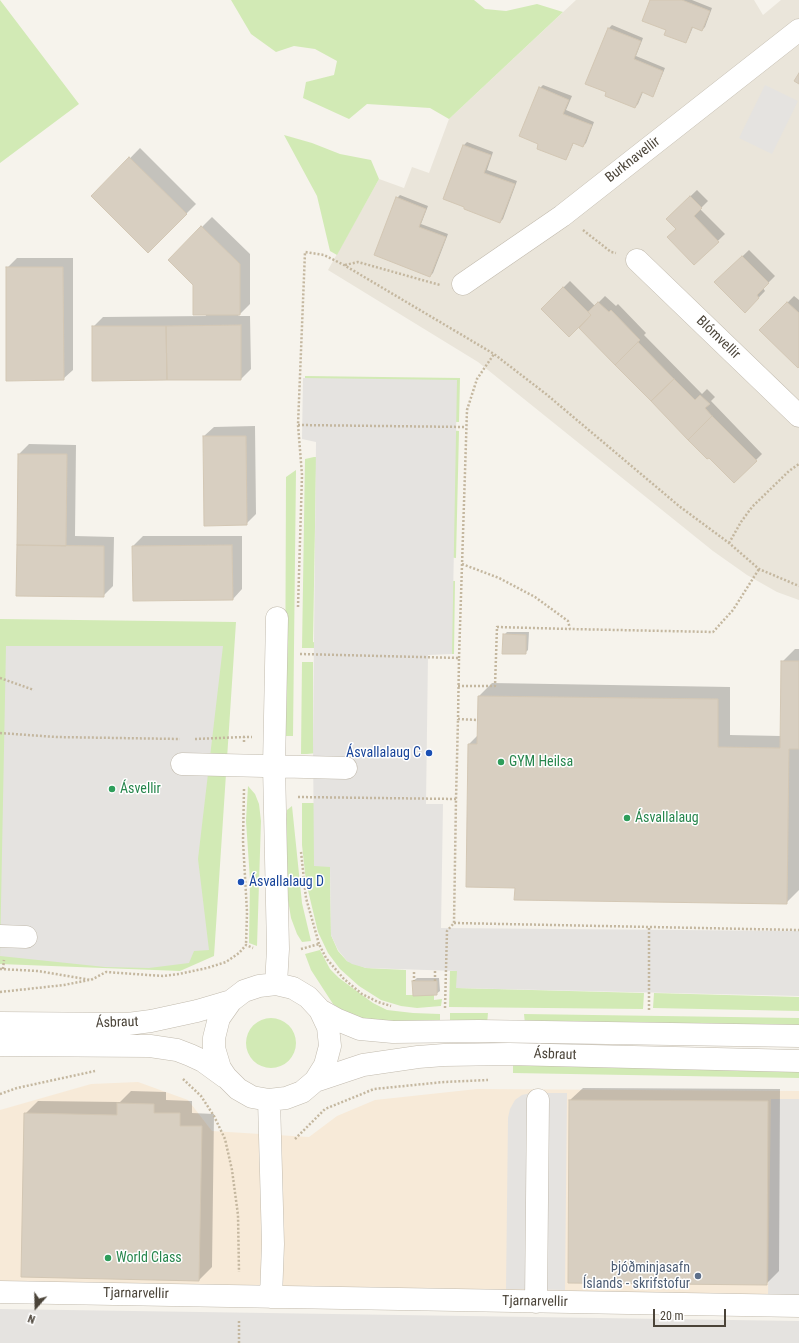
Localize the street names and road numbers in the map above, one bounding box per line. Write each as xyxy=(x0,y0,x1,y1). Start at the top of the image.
street label: Burknavellir xyxy=(602,133,664,187)
street label: Blómvellir xyxy=(692,313,744,363)
street label: Ásbraut xyxy=(95,1014,139,1032)
street label: Ásbraut xyxy=(533,1046,577,1064)
street label: Tjarnarvellir xyxy=(103,1285,169,1303)
street label: Tjarnarvellir xyxy=(502,1293,568,1311)

